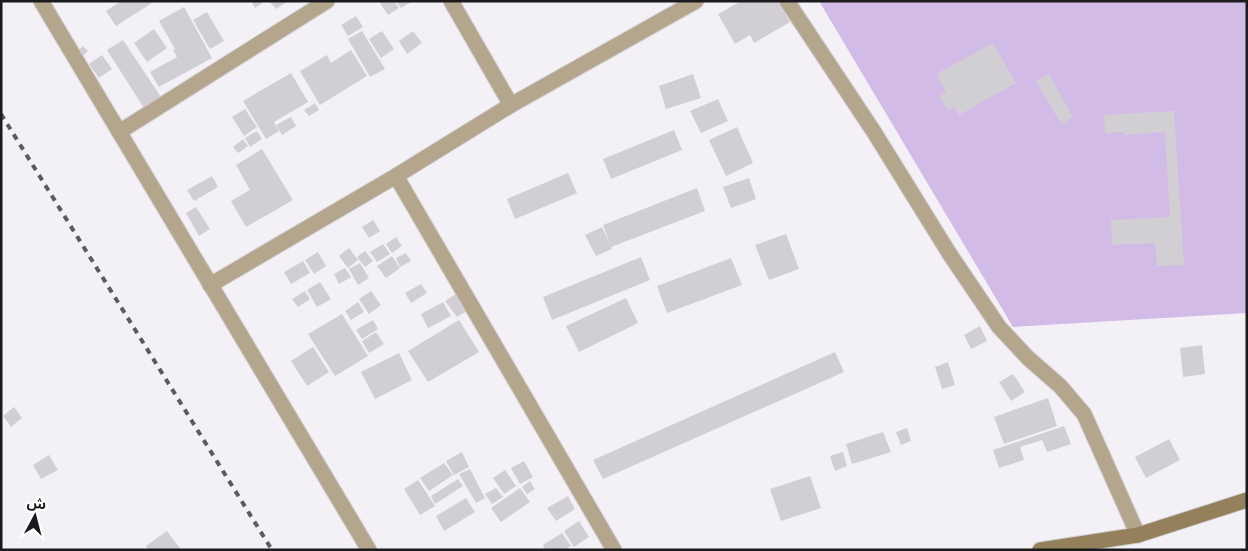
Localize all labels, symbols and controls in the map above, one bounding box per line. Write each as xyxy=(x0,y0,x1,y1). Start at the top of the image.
north arrow xyxy=(10,491,60,541)
text: ش xyxy=(26,493,47,513)

